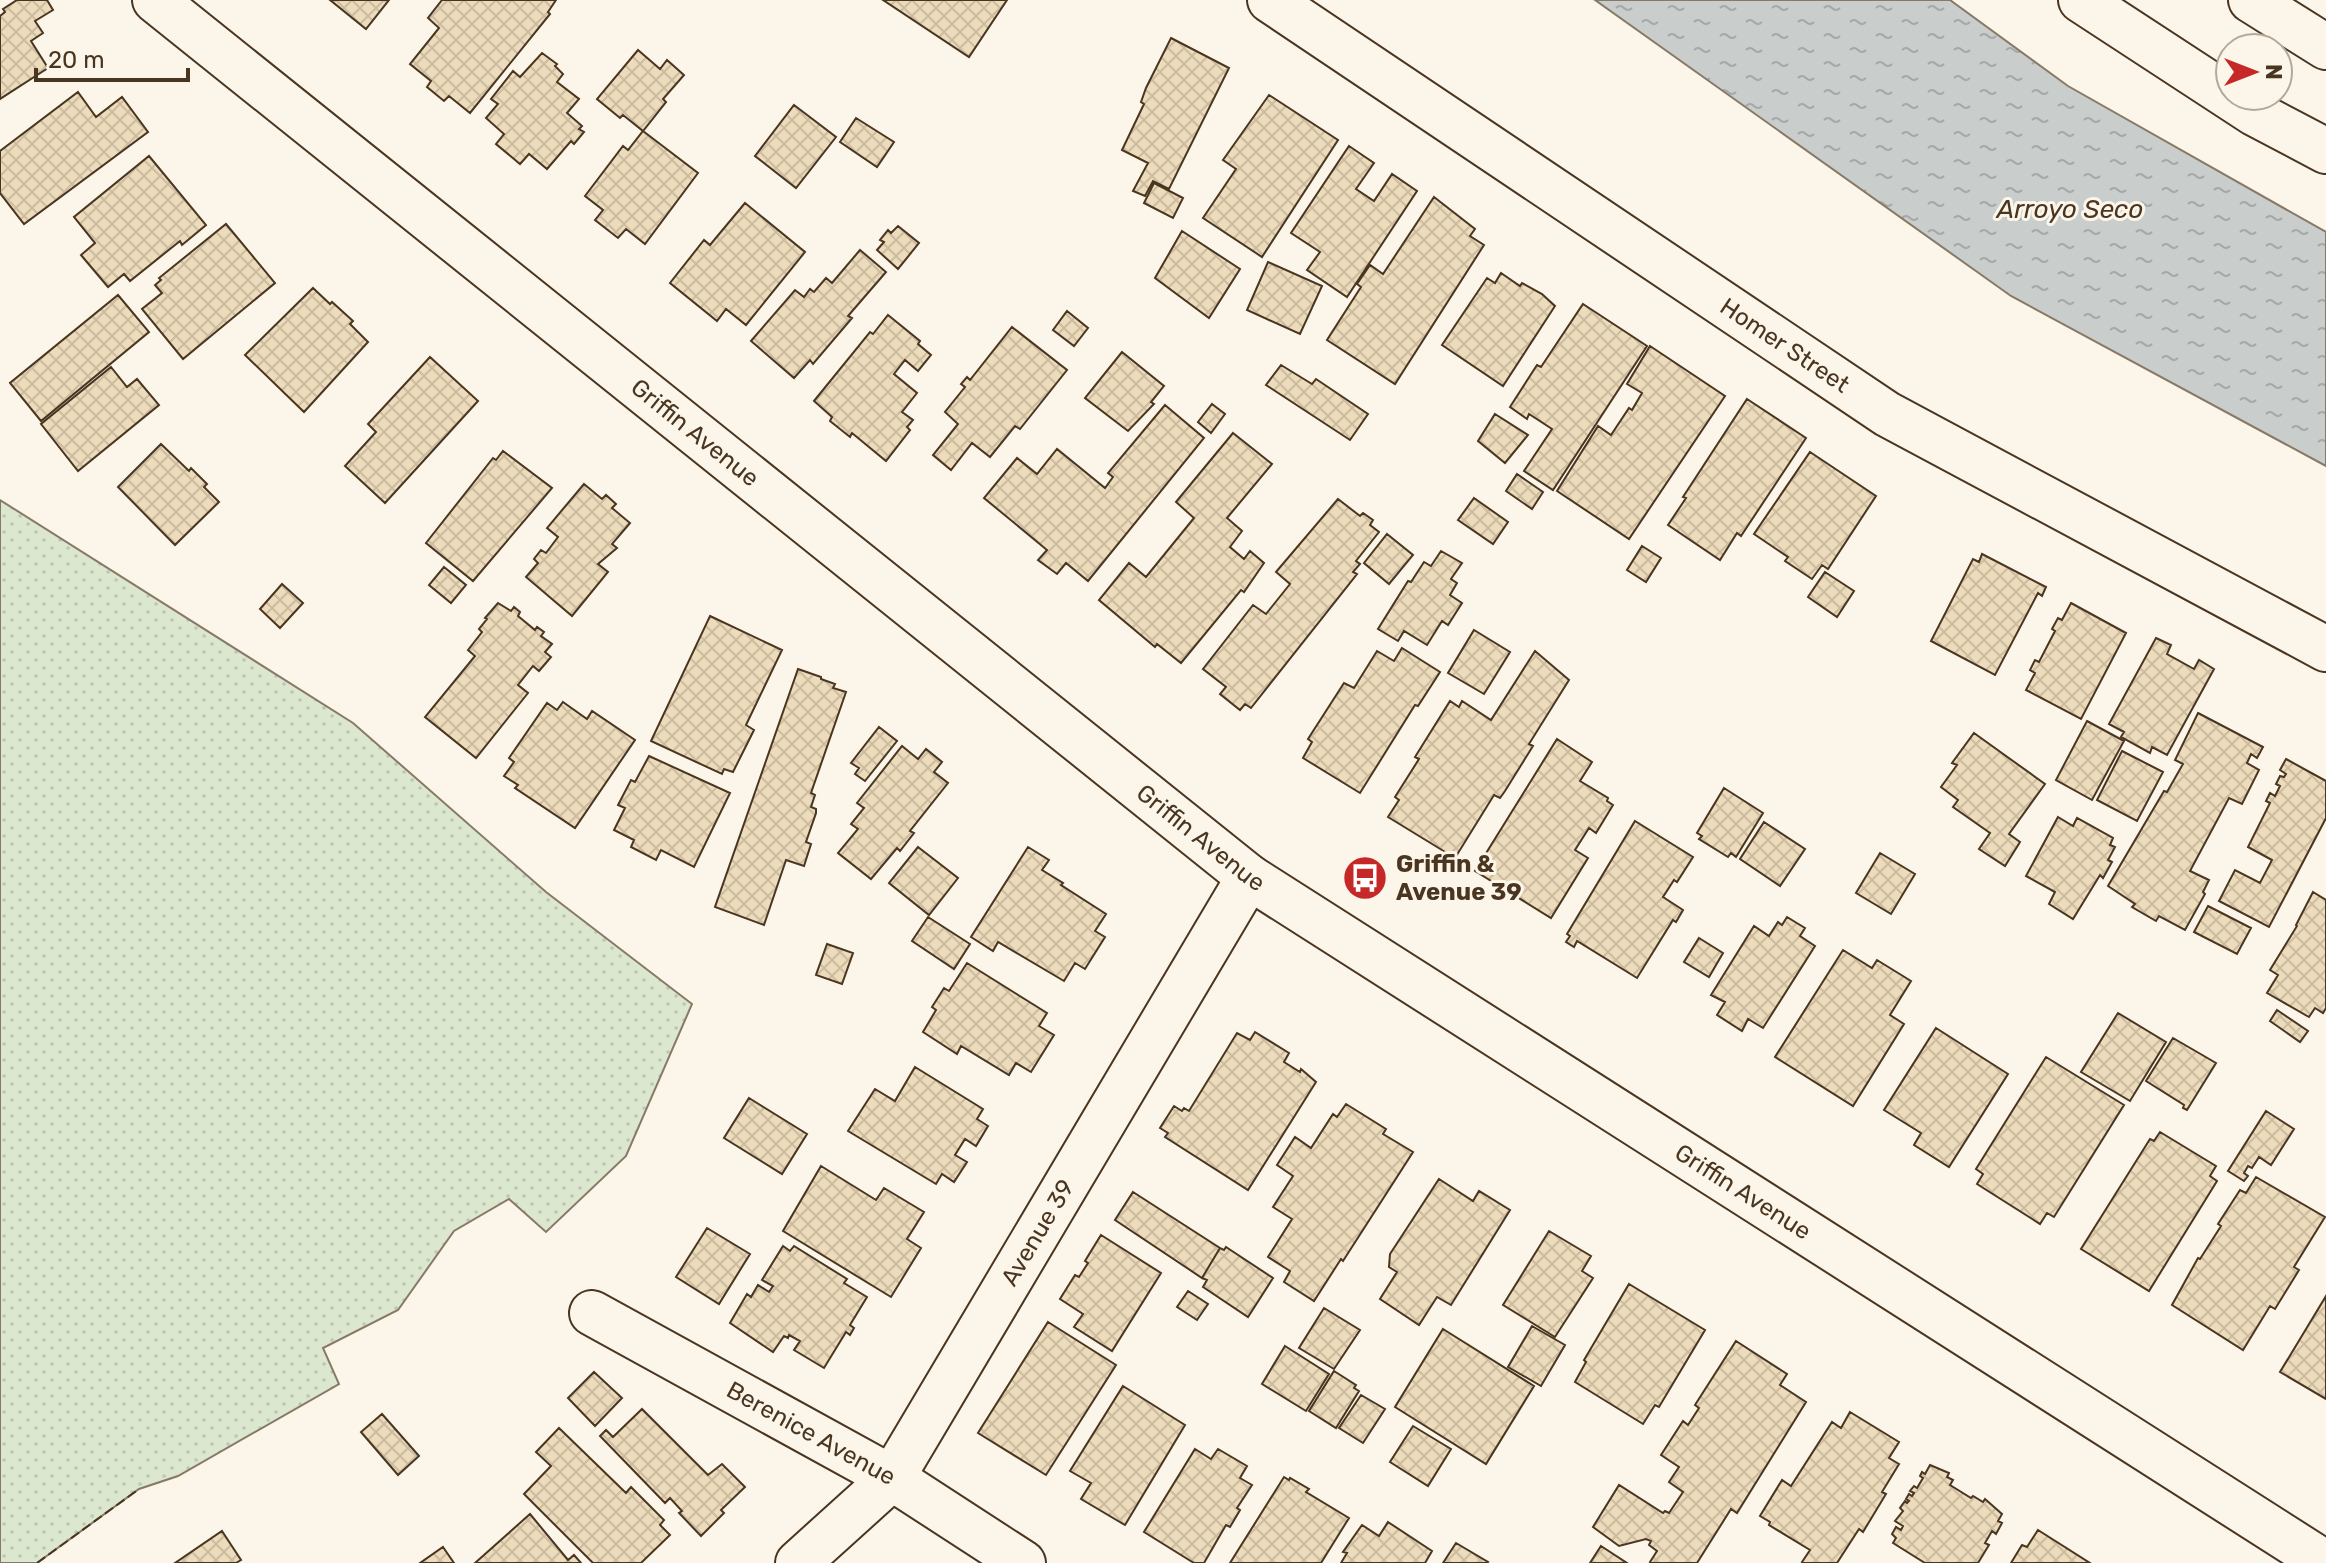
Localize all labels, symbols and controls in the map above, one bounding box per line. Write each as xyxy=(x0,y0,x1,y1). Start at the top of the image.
scale bar xyxy=(36,32,188,82)
north arrow xyxy=(2214,32,2294,112)
text: 20 m xyxy=(48,46,105,74)
text: N xyxy=(2260,64,2287,80)
water label: Arroyo Seco xyxy=(1995,194,2143,225)
street label: Homer Street xyxy=(1715,292,1855,399)
street label: Griffin Avenue xyxy=(625,373,764,492)
street label: Griffin Avenue xyxy=(1131,779,1270,897)
place label: Griffin & Avenue 39 xyxy=(1396,850,1522,906)
bus stop icon: Griffin & Avenue 39 xyxy=(1341,854,1389,902)
street label: Griffin Avenue xyxy=(1670,1138,1816,1246)
street label: Avenue 39 xyxy=(995,1175,1080,1291)
street label: Berenice Avenue xyxy=(722,1376,900,1491)

